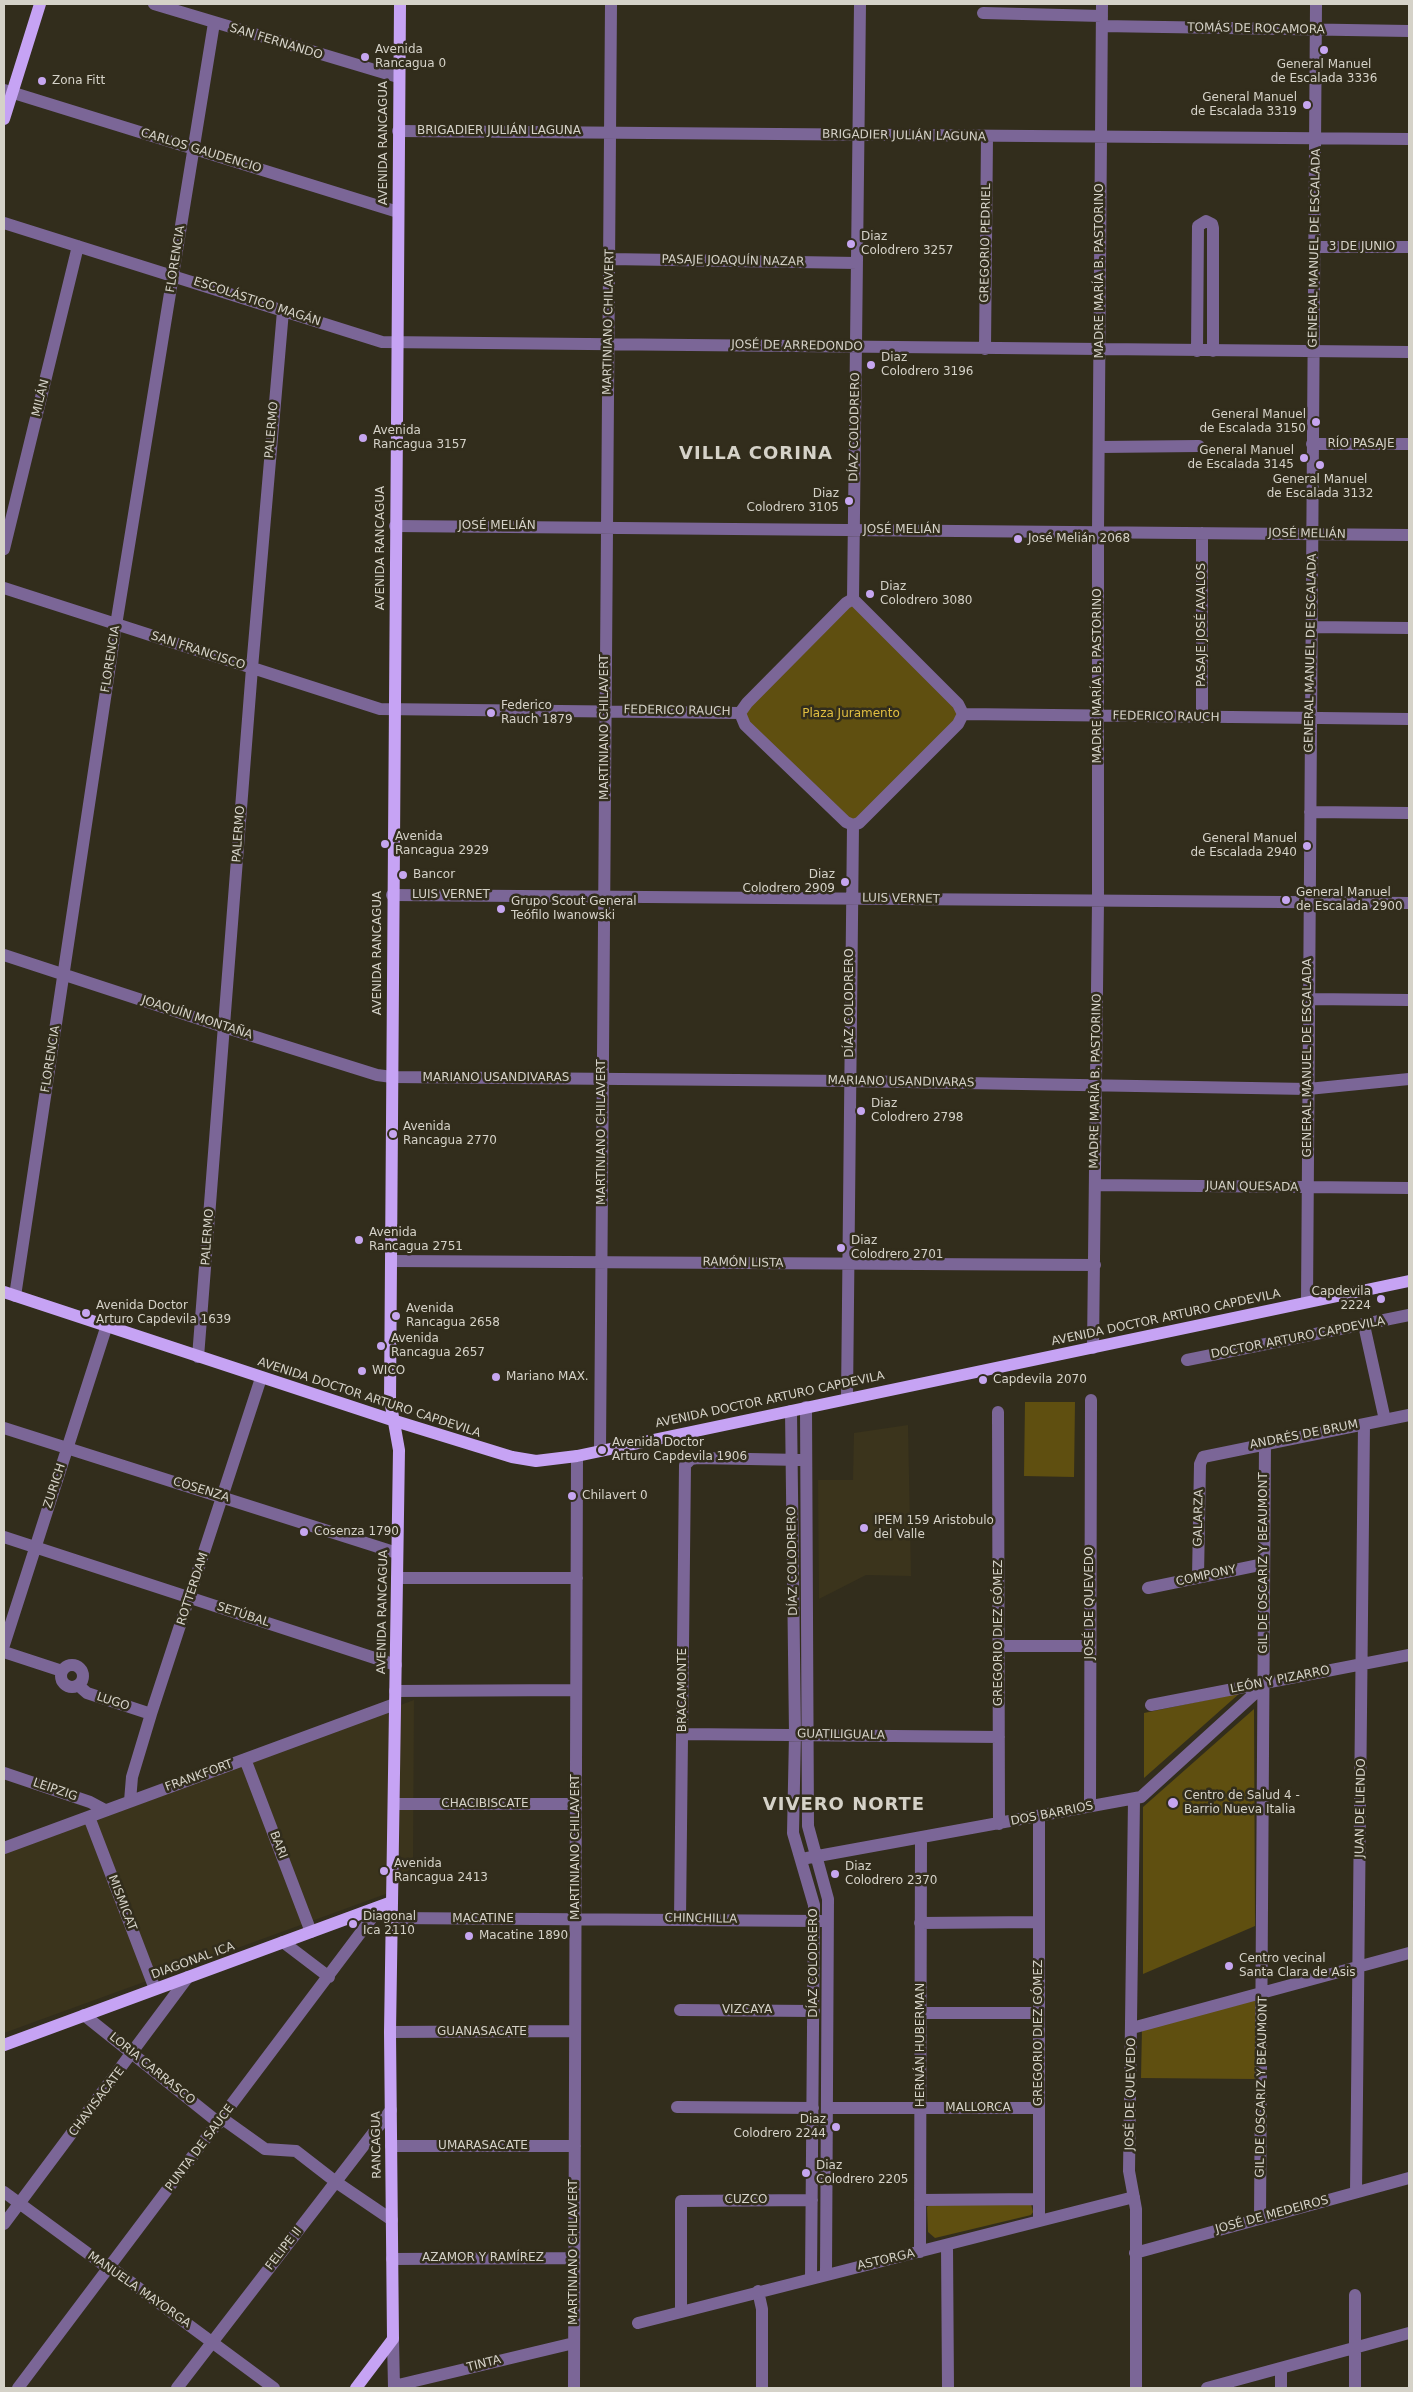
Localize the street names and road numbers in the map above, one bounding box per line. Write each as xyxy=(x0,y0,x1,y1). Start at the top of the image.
street label: SAN FERNANDO xyxy=(228,21,324,63)
street label: TOMÁS DE ROCAMORA xyxy=(1187,21,1325,37)
street label: AVENIDA RANCAGUA xyxy=(377,81,391,205)
street label: BRIGADIER JULIÁN LAGUNA xyxy=(417,124,581,138)
street label: CARLOS GAUDENCIO xyxy=(139,126,263,176)
street label: BRIGADIER JULIÁN LAGUNA xyxy=(822,127,986,145)
street label: GENERAL MANUEL DE ESCALADA xyxy=(1306,148,1324,348)
street label: GREGORIO PEDRIEL xyxy=(978,183,994,303)
street label: MADRE MARÍA B. PASTORINO xyxy=(1093,183,1107,359)
street label: FLORENCIA xyxy=(164,224,188,294)
street label: 3 DE JUNIO xyxy=(1329,240,1395,254)
street label: MARTINIANO CHILAVERT xyxy=(601,249,617,395)
street label: PASAJE JOAQUÍN NAZAR xyxy=(661,253,805,269)
street label: ESCOLÁSTICO MAGÁN xyxy=(191,275,323,329)
street label: JOSÉ DE ARREDONDO xyxy=(731,338,863,354)
street label: DÍAZ COLODRERO xyxy=(847,372,863,482)
street label: MILÁN xyxy=(29,378,53,418)
street label: PALERMO xyxy=(262,401,282,459)
street label: RÍO PASAJE xyxy=(1328,437,1394,451)
street label: AVENIDA RANCAGUA xyxy=(374,486,388,610)
street label: JOSÉ MELIÁN xyxy=(458,519,536,533)
street label: JOSÉ MELIÁN xyxy=(863,523,941,537)
street label: JOSÉ MELIÁN xyxy=(1268,526,1346,542)
street label: GENERAL MANUEL DE ESCALADA xyxy=(1302,553,1320,753)
street label: PASAJE JOSÉ AVALOS xyxy=(1195,563,1209,687)
street label: MADRE MARÍA B. PASTORINO xyxy=(1091,588,1105,764)
street label: FLORENCIA xyxy=(99,624,123,694)
street label: SAN FRANCISCO xyxy=(149,629,247,673)
street label: MARTINIANO CHILAVERT xyxy=(598,654,612,800)
street label: FEDERICO RAUCH xyxy=(623,703,731,719)
street label: FEDERICO RAUCH xyxy=(1112,709,1220,725)
street label: PALERMO xyxy=(230,805,248,863)
street label: LUIS VERNET xyxy=(412,888,490,902)
street label: AVENIDA RANCAGUA xyxy=(371,891,385,1015)
street label: LUIS VERNET xyxy=(862,891,940,907)
street label: DÍAZ COLODRERO xyxy=(843,948,857,1058)
street label: GENERAL MANUEL DE ESCALADA xyxy=(1301,958,1315,1158)
street label: JOAQUÍN MONTAÑA xyxy=(140,993,254,1043)
street label: MADRE MARÍA B. PASTORINO xyxy=(1087,993,1105,1169)
street label: FLORENCIA xyxy=(39,1024,63,1094)
street label: MARTINIANO CHILAVERT xyxy=(595,1059,609,1205)
street label: MARIANO USANDIVARAS xyxy=(423,1071,569,1085)
street label: MARIANO USANDIVARAS xyxy=(827,1074,975,1090)
street label: JUAN QUESADA xyxy=(1206,1179,1298,1195)
street label: PALERMO xyxy=(199,1208,217,1266)
street label: RAMÓN LISTA xyxy=(702,1255,784,1271)
street label: AVENIDA DOCTOR ARTURO CAPDEVILA xyxy=(1050,1287,1282,1349)
street label: DOCTOR ARTURO CAPDEVILA xyxy=(1210,1314,1386,1362)
street label: AVENIDA DOCTOR ARTURO CAPDEVILA xyxy=(256,1355,482,1441)
street label: AVENIDA DOCTOR ARTURO CAPDEVILA xyxy=(654,1369,886,1431)
street label: ANDRÉS DE BRUM xyxy=(1249,1417,1359,1453)
street label: ZURICH xyxy=(41,1462,69,1510)
street label: GIL DE OSCARIZ Y BEAUMONT xyxy=(1257,1472,1271,1654)
street label: COSENZA xyxy=(171,1475,231,1505)
street label: GALARZA xyxy=(1191,1489,1207,1547)
street label: DÍAZ COLODRERO xyxy=(785,1506,801,1616)
street label: JOSÉ DE QUEVEDO xyxy=(1083,1547,1097,1659)
street label: AVENIDA RANCAGUA xyxy=(375,1550,391,1674)
street label: ROTTERDAM xyxy=(174,1551,212,1627)
street label: GREGORIO DIEZ GÓMEZ xyxy=(992,1560,1006,1706)
street label: COMPONY xyxy=(1175,1563,1237,1589)
street label: SETÚBAL xyxy=(215,1600,271,1630)
street label: BRACAMONTE xyxy=(676,1648,690,1732)
street label: LEÓN Y PIZARRO xyxy=(1229,1663,1331,1697)
street label: LUGO xyxy=(95,1690,131,1714)
street label: GUATILIGUALA xyxy=(797,1727,885,1743)
street label: FRANKFORT xyxy=(163,1757,235,1795)
street label: JUAN DE LIENDO xyxy=(1353,1758,1369,1858)
street label: MARTINIANO CHILAVERT xyxy=(569,1774,583,1920)
street label: LEIPZIG xyxy=(31,1776,79,1804)
street label: CHACIBISCATE xyxy=(441,1797,529,1811)
street label: DOS BARRIOS xyxy=(1009,1799,1095,1829)
street label: BARI xyxy=(266,1829,290,1861)
street label: MISMICAT xyxy=(105,1873,139,1933)
street label: DÍAZ COLODRERO xyxy=(807,1908,821,2018)
street label: CHINCHILLA xyxy=(665,1911,737,1927)
street label: MACATINE xyxy=(452,1912,514,1926)
street label: DIAGONAL ICA xyxy=(150,1939,236,1983)
street label: GREGORIO DIEZ GÓMEZ xyxy=(1032,1960,1046,2106)
street label: HERNÁN HUBERMAN xyxy=(914,1983,928,2107)
street label: GIL DE OSCARIZ Y BEAUMONT xyxy=(1253,1996,1271,2178)
street label: VIZCAYA xyxy=(722,2003,772,2017)
street label: GUANASACATE xyxy=(437,2025,527,2039)
street label: LORIA CARRASCO xyxy=(106,2030,198,2108)
street label: JOSÉ DE QUEVEDO xyxy=(1123,2037,1139,2151)
street label: CHAVISACATE xyxy=(66,2065,128,2139)
street label: MALLORCA xyxy=(945,2101,1011,2115)
street label: PUNTA DE SAUCE xyxy=(163,2102,237,2194)
street label: RANCAGUA xyxy=(369,2111,385,2179)
street label: UMARASACATE xyxy=(438,2139,528,2153)
street label: MARTINIANO CHILAVERT xyxy=(567,2179,581,2325)
street label: CUZCO xyxy=(725,2193,767,2207)
street label: JOSÉ DE MEDEIROS xyxy=(1214,2193,1330,2237)
street label: FELIPE II xyxy=(263,2225,305,2273)
street label: ASTORGA xyxy=(856,2246,916,2274)
street label: MANUELA MAYORGA xyxy=(85,2249,193,2331)
street label: AZAMOR Y RAMÍREZ xyxy=(422,2251,544,2265)
street label: TINTA xyxy=(466,2353,502,2375)

